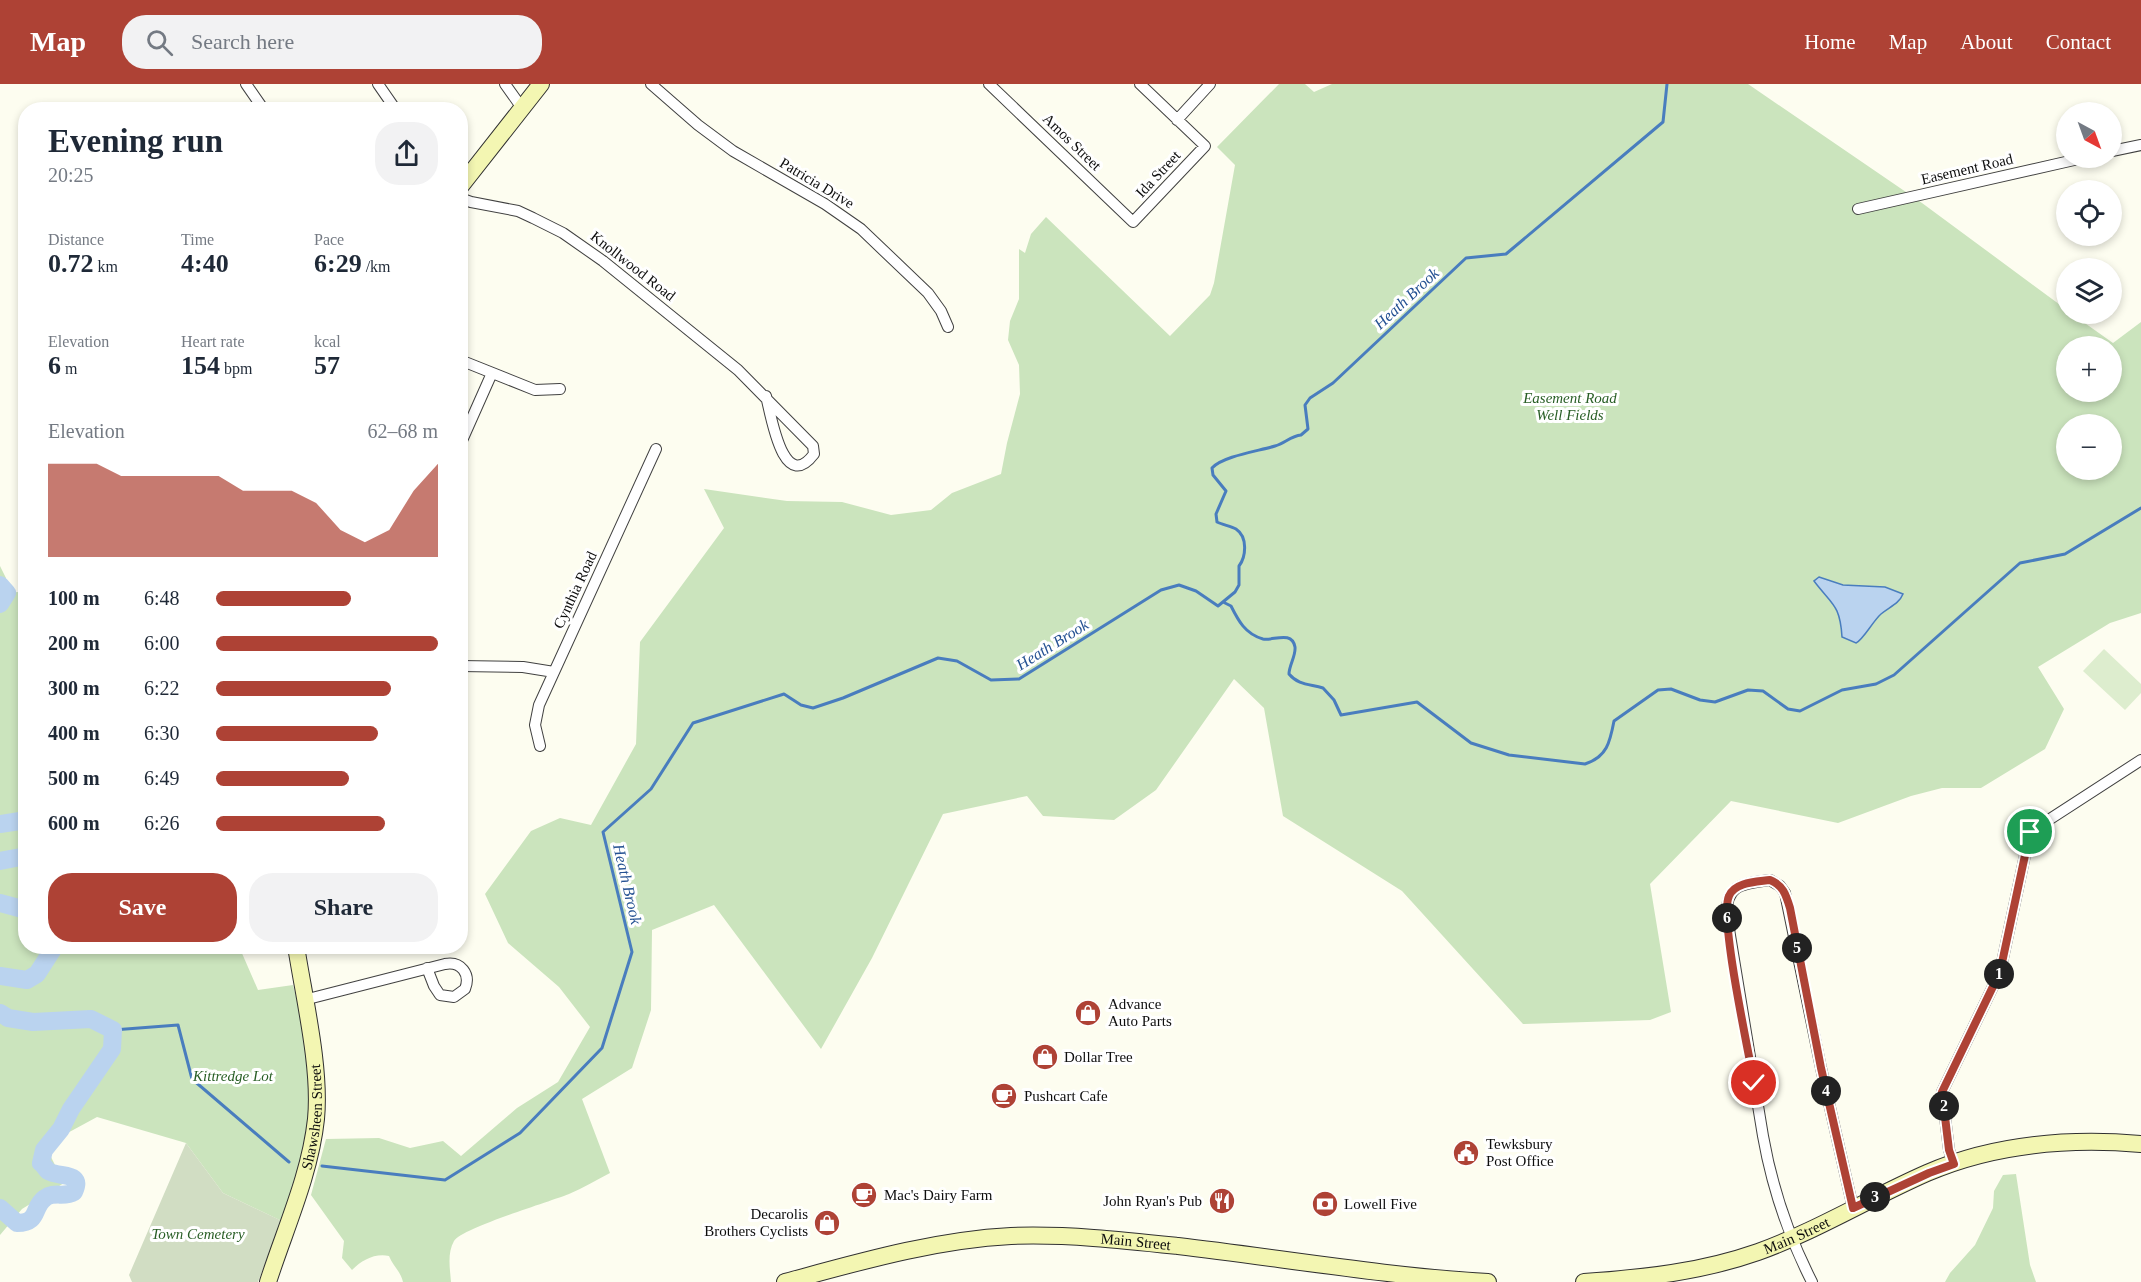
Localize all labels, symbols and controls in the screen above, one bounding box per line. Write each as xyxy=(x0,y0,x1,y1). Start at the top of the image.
search box xyxy=(122,15,542,69)
text: Map xyxy=(30,26,86,57)
icon: search xyxy=(143,26,176,59)
text: Search here xyxy=(191,29,294,54)
text: Home xyxy=(1804,30,1856,54)
text: Map xyxy=(1889,30,1927,54)
text: About xyxy=(1960,30,2013,54)
text: Contact xyxy=(2046,30,2111,54)
north arrow xyxy=(2056,102,2122,168)
map controls xyxy=(2056,102,2122,480)
street label: Amos Street xyxy=(1040,110,1105,174)
button: share xyxy=(375,122,438,185)
text: Evening run xyxy=(48,123,223,159)
street label: Ida Street xyxy=(1132,147,1184,201)
street label: Easement Road xyxy=(1920,151,2015,187)
street label: Patricia Drive xyxy=(777,155,857,212)
text: 20:25 xyxy=(48,164,94,186)
button: locate xyxy=(2056,180,2122,246)
street label: Knollwood Road xyxy=(588,228,679,304)
text: Distance xyxy=(48,231,104,248)
text: Time xyxy=(181,231,214,248)
text: Pace xyxy=(314,231,344,248)
text: 0.72 xyxy=(48,249,94,278)
text: 4:40 xyxy=(181,249,229,278)
text: 6:29 xyxy=(314,249,362,278)
text: km xyxy=(94,258,118,275)
text: /km xyxy=(362,258,391,275)
button: layers xyxy=(2056,258,2122,324)
water label: Heath Brook xyxy=(1370,264,1443,333)
text: Elevation xyxy=(48,333,109,350)
text: Heart rate xyxy=(181,333,245,350)
text: kcal xyxy=(314,333,341,350)
button: + xyxy=(2056,336,2122,402)
text: 6 xyxy=(48,351,61,380)
text: 154 xyxy=(181,351,220,380)
text: 57 xyxy=(314,351,340,380)
text: m xyxy=(61,360,77,377)
text: bpm xyxy=(220,360,252,377)
park label: Easement Road Well Fields xyxy=(1522,390,1617,423)
button: − xyxy=(2056,414,2122,480)
text: Elevation xyxy=(48,420,125,442)
text: 62–68 m xyxy=(367,420,438,442)
street label: Cynthia Road xyxy=(550,549,600,631)
text: 100 m xyxy=(48,587,100,609)
text: 6:48 xyxy=(144,587,180,609)
water label: Heath Brook xyxy=(1012,615,1092,674)
text: 200 m xyxy=(48,632,100,654)
text: 6:00 xyxy=(144,632,180,654)
text: 300 m xyxy=(48,677,100,699)
text: 6:22 xyxy=(144,677,180,699)
text: 400 m xyxy=(48,722,100,744)
text: 6:30 xyxy=(144,722,180,744)
text: 500 m xyxy=(48,767,100,789)
text: 6:49 xyxy=(144,767,180,789)
pin xyxy=(2004,806,2055,857)
text: 600 m xyxy=(48,812,100,834)
text: 6:26 xyxy=(144,812,180,834)
icon: arrive xyxy=(2013,815,2046,848)
water label: Heath Brook xyxy=(610,841,645,927)
button: Save xyxy=(48,873,237,942)
button: Share xyxy=(249,873,438,942)
pin: 6 xyxy=(1712,903,1742,933)
text: 6 xyxy=(1723,909,1731,926)
pin: 5 xyxy=(1782,933,1812,963)
text: 5 xyxy=(1793,939,1801,956)
pin: 1 xyxy=(1984,959,2014,989)
text: 1 xyxy=(1995,965,2003,982)
place label: Advance Auto Parts xyxy=(1108,996,1172,1029)
shop icon: Advance Auto Parts xyxy=(1073,998,1103,1028)
shop icon: Dollar Tree xyxy=(1030,1042,1060,1072)
place label: Dollar Tree xyxy=(1064,1049,1133,1065)
pin xyxy=(1728,1057,1779,1108)
street label: Shawsheen Street xyxy=(298,1063,325,1171)
icon: check xyxy=(1737,1066,1770,1099)
park label: Kittredge Lot xyxy=(192,1068,274,1084)
pin: 4 xyxy=(1811,1076,1841,1106)
cafe icon: Pushcart Cafe xyxy=(989,1081,1019,1111)
text: 4 xyxy=(1822,1082,1830,1099)
place label: Pushcart Cafe xyxy=(1024,1088,1108,1104)
pin: 2 xyxy=(1929,1091,1959,1121)
text: 2 xyxy=(1940,1097,1948,1114)
place label: Tewksbury Post Office xyxy=(1486,1136,1554,1169)
public building icon: Tewksbury Post Office xyxy=(1451,1138,1481,1168)
cafe icon: Mac's Dairy Farm xyxy=(849,1180,879,1210)
pin: 3 xyxy=(1860,1182,1890,1212)
restaurant icon: John Ryan's Pub xyxy=(1207,1186,1237,1216)
place label: Mac's Dairy Farm xyxy=(884,1187,993,1203)
text: 3 xyxy=(1871,1188,1879,1205)
bank icon: Lowell Five xyxy=(1310,1189,1340,1219)
place label: John Ryan's Pub xyxy=(1103,1193,1202,1209)
place label: Lowell Five xyxy=(1344,1196,1417,1212)
place label: Decarolis Brothers Cyclists xyxy=(704,1206,808,1239)
shop icon: Decarolis Brothers Cyclists xyxy=(812,1208,842,1238)
street label: Main Street xyxy=(1761,1214,1833,1257)
park label: Town Cemetery xyxy=(151,1226,245,1242)
street label: Main Street xyxy=(1100,1230,1172,1253)

